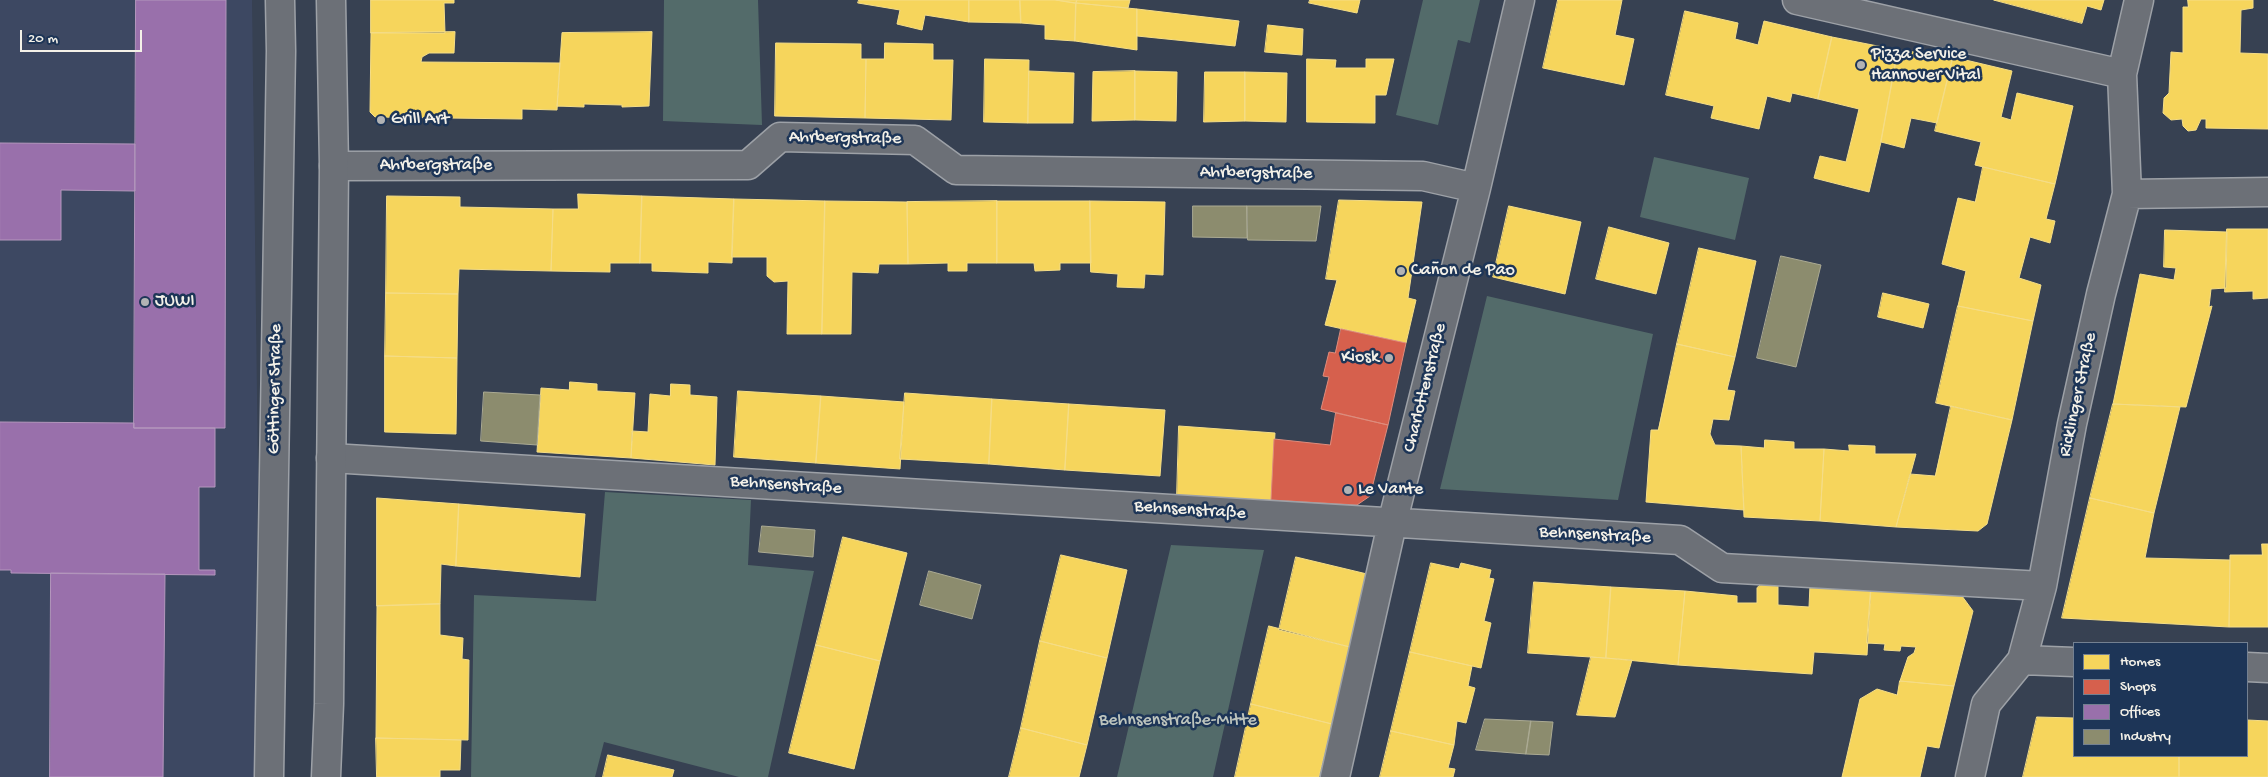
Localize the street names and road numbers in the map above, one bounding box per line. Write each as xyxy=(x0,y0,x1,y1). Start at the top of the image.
street label: Ahrbergstraße xyxy=(789,127,901,151)
street label: Ahrbergstraße xyxy=(380,155,492,177)
street label: Ahrbergstraße xyxy=(1200,162,1312,186)
street label: Charlottenstraße xyxy=(1400,321,1452,455)
street label: Göttinger Straße xyxy=(264,324,288,454)
street label: Ricklinger Straße xyxy=(2055,331,2103,459)
street label: Behnsenstraße xyxy=(730,471,842,501)
street label: Behnsenstraße xyxy=(1134,496,1246,526)
street label: Behnsenstraße xyxy=(1539,522,1651,550)

